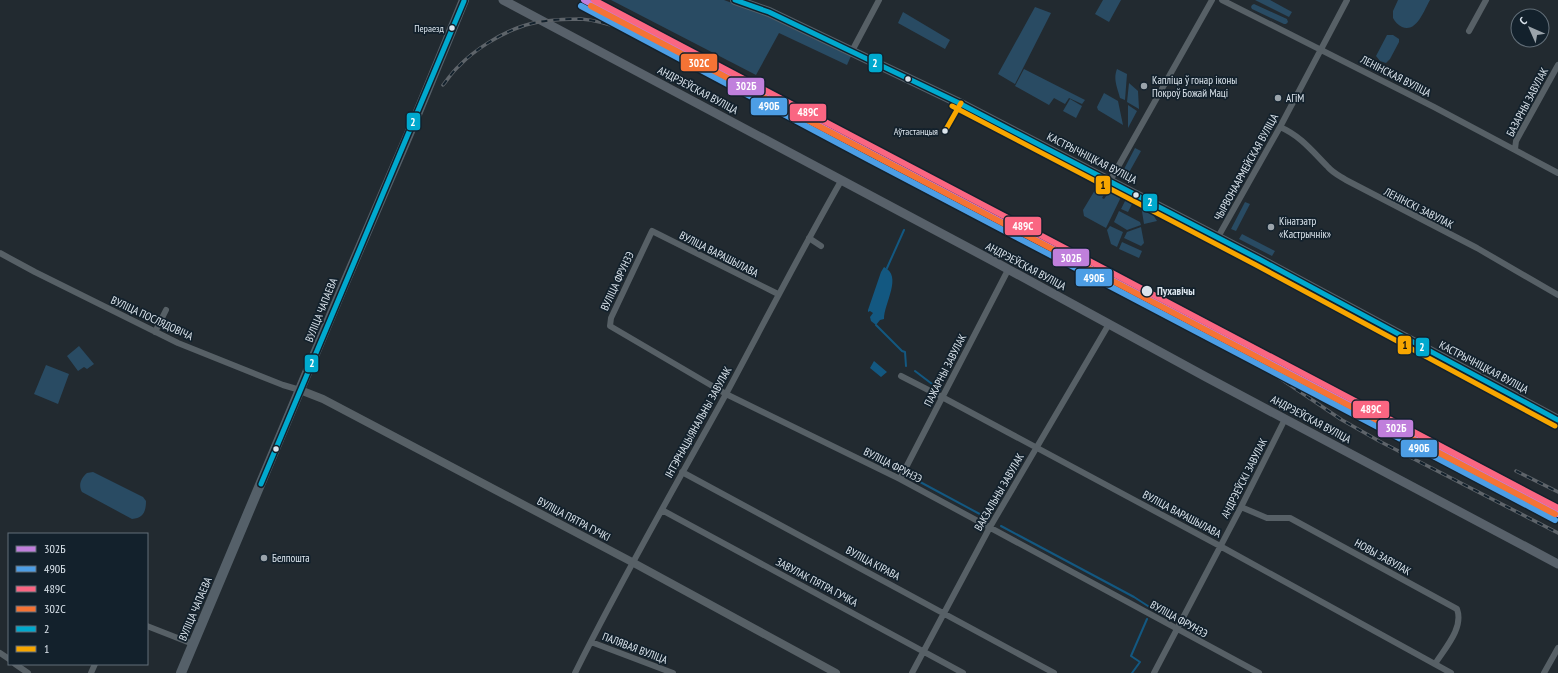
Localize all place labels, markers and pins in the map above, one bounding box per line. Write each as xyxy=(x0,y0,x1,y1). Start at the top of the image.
place label: Пераезд xyxy=(414,22,445,35)
marker: Пераезд xyxy=(447,23,457,33)
place label: Капліца ў гонар іконы Покроў Божай Маці xyxy=(1152,73,1237,100)
unlabelled marker xyxy=(903,74,913,84)
marker: Капліца ў гонар іконы Покроў Божай Маці xyxy=(1139,81,1149,91)
place label: АГіМ xyxy=(1286,91,1304,105)
marker: АГіМ xyxy=(1273,93,1283,103)
place label: Аўтастанцыя xyxy=(894,125,938,138)
marker: Аўтастанцыя xyxy=(940,126,950,136)
unlabelled marker xyxy=(1131,190,1141,200)
place label: Кінатэатр «Кастрычнік» xyxy=(1279,214,1331,241)
marker: Кінатэатр «Кастрычнік» xyxy=(1266,222,1276,232)
marker: Пухавічы xyxy=(1140,284,1154,298)
place label: Пухавічы xyxy=(1157,284,1195,298)
unlabelled marker xyxy=(271,444,281,454)
place label: Белпошта xyxy=(272,551,310,565)
marker: Белпошта xyxy=(259,553,269,563)

